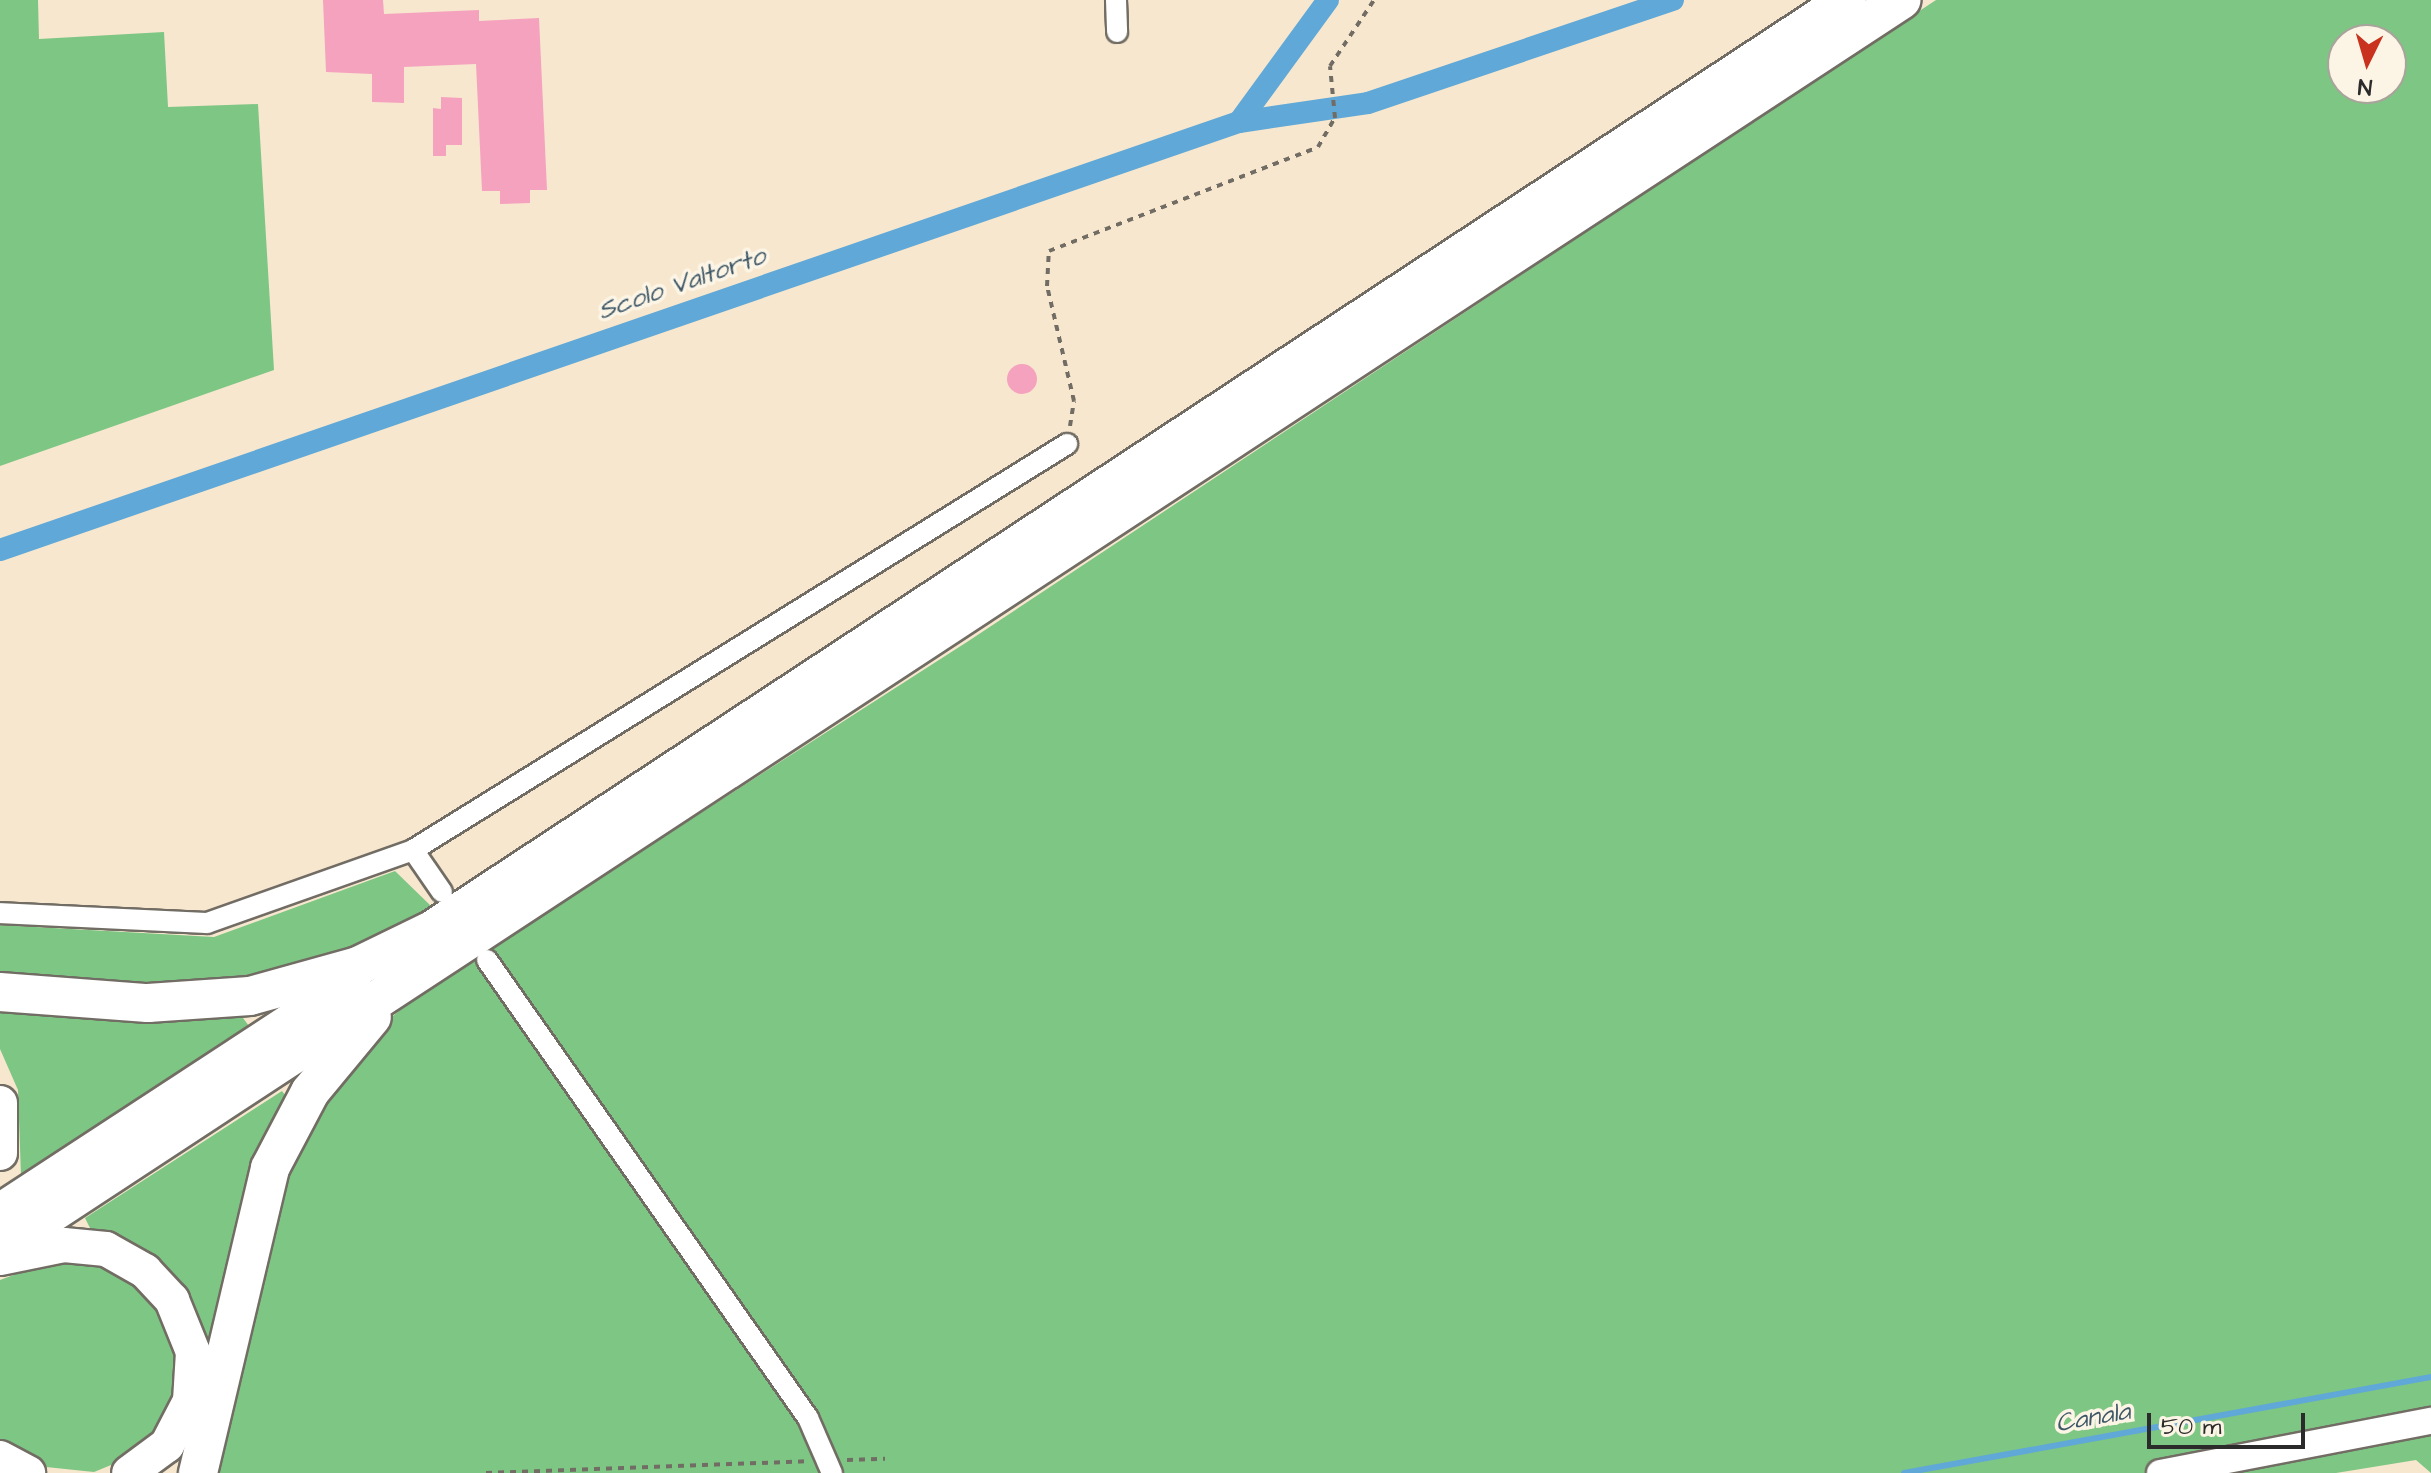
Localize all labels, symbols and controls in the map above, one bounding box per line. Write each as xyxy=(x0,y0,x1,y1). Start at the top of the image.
north arrow xyxy=(2327,24,2407,104)
text: N xyxy=(2357,70,2373,102)
water label: Scolo Valtorto xyxy=(594,241,770,327)
water label: Canala xyxy=(2053,1396,2133,1440)
scale bar xyxy=(2151,1397,2309,1447)
text: 50 m xyxy=(2161,1410,2221,1444)

